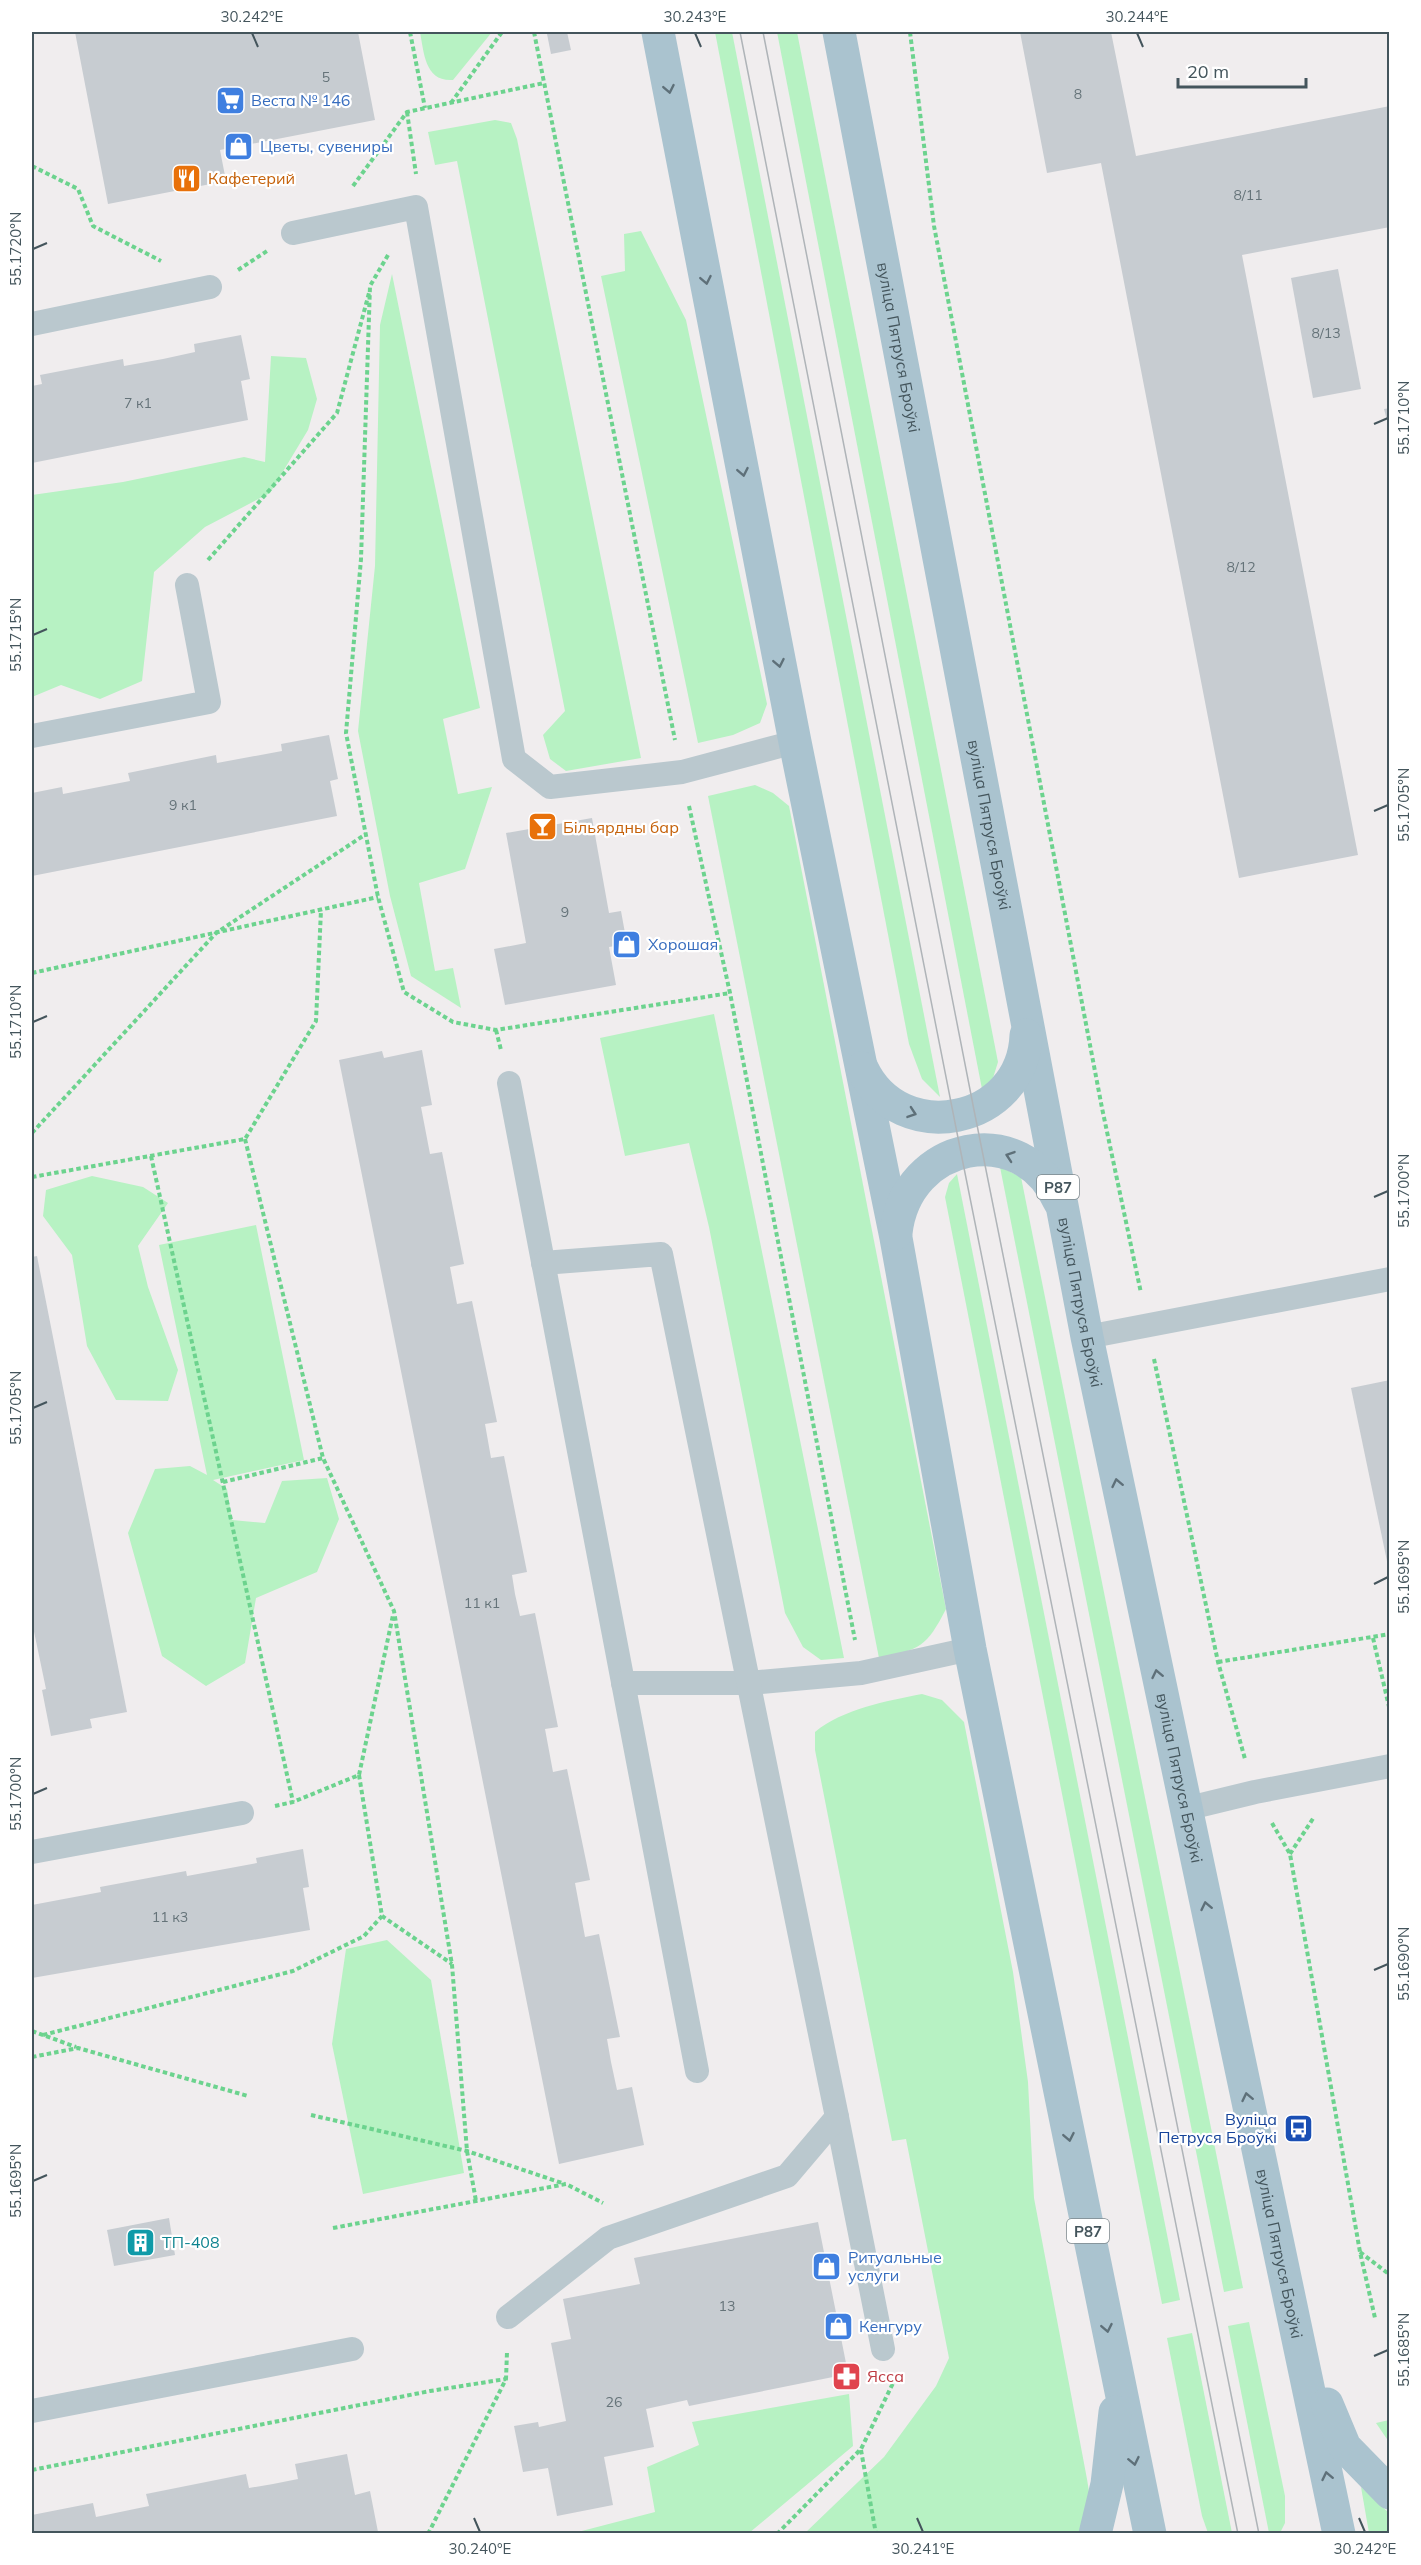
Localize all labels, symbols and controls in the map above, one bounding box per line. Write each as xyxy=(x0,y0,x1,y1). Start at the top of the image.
text: 30.242°E xyxy=(221,7,284,26)
text: 30.243°E xyxy=(664,7,727,26)
text: 30.244°E xyxy=(1106,7,1169,26)
scale bar xyxy=(1178,51,1306,89)
text: 20 m xyxy=(1187,60,1229,83)
house number: 5 xyxy=(322,68,330,86)
supermarket icon: Веста № 146 xyxy=(214,84,246,116)
one-way arrow xyxy=(662,84,675,94)
house number: 8 xyxy=(1074,85,1082,103)
place label: Веста № 146 xyxy=(251,90,350,110)
shop icon: Цветы, сувениры xyxy=(223,130,255,162)
place label: Цветы, сувениры xyxy=(260,136,393,156)
restaurant icon: Кафетерий xyxy=(171,162,203,194)
place label: Кафетерий xyxy=(208,168,295,188)
house number: 8/11 xyxy=(1233,186,1263,204)
text: 55.1720°N xyxy=(6,212,25,286)
street label: вуліца Пятруся Броўкі xyxy=(873,261,925,434)
one-way arrow xyxy=(699,275,712,285)
house number: 8/13 xyxy=(1311,324,1341,342)
text: 55.1710°N xyxy=(1394,381,1413,455)
house number: 7 к1 xyxy=(124,394,152,412)
one-way arrow xyxy=(736,467,749,477)
house number: 8/12 xyxy=(1226,558,1256,576)
text: 55.1715°N xyxy=(6,598,25,672)
one-way arrow xyxy=(772,658,785,668)
street label: вуліца Пятруся Броўкі xyxy=(964,738,1016,912)
text: 55.1705°N xyxy=(1394,768,1413,842)
house number: 9 к1 xyxy=(169,796,197,814)
bar icon: Більярдны бар xyxy=(526,811,558,843)
place label: Більярдны бар xyxy=(563,817,679,837)
house number: 9 xyxy=(561,903,569,921)
shop icon: Хорошая xyxy=(611,928,643,960)
place label: Хорошая xyxy=(648,934,718,954)
text: 55.1710°N xyxy=(6,985,25,1059)
one-way arrow xyxy=(906,1105,917,1118)
one-way arrow xyxy=(1005,1151,1016,1163)
text: 55.1700°N xyxy=(1394,1154,1413,1228)
road number: Р87 xyxy=(1037,1175,1079,1199)
street label: вуліца Пятруся Броўкі xyxy=(1054,1215,1107,1389)
text: 55.1705°N xyxy=(6,1371,25,1445)
one-way arrow xyxy=(1111,1479,1124,1489)
text: 55.1695°N xyxy=(1394,1540,1413,1614)
house number: 11 к1 xyxy=(464,1594,500,1612)
one-way arrow xyxy=(1151,1670,1164,1680)
street label: вуліца Пятруся Броўкі xyxy=(1152,1691,1207,1865)
text: 55.1700°N xyxy=(6,1757,25,1831)
one-way arrow xyxy=(1200,1902,1213,1912)
house number: 11 к3 xyxy=(152,1908,188,1926)
text: 55.1690°N xyxy=(1394,1927,1413,2001)
one-way arrow xyxy=(1241,2092,1254,2102)
place label: Вуліца Петруся Броўкі xyxy=(1158,2109,1277,2147)
bus stop icon: Вуліца Петруся Броўкі xyxy=(1282,2112,1314,2144)
one-way arrow xyxy=(1062,2131,1075,2141)
text: 55.1695°N xyxy=(6,2144,25,2218)
street label: вуліца Пятруся Броўкі xyxy=(1252,2167,1308,2340)
road number: Р87 xyxy=(1067,2219,1109,2243)
building icon: ТП-408 xyxy=(125,2226,157,2258)
place label: ТП-408 xyxy=(162,2232,220,2252)
place label: Ритуальные услуги xyxy=(848,2247,942,2285)
shop icon: Ритуальные услуги xyxy=(811,2250,843,2282)
house number: 13 xyxy=(719,2297,735,2315)
shop icon: Кенгуру xyxy=(822,2310,854,2342)
text: 55.1685°N xyxy=(1394,2313,1413,2387)
place label: Кенгуру xyxy=(859,2316,922,2336)
one-way arrow xyxy=(1100,2323,1113,2333)
pharmacy icon: Ясса xyxy=(830,2360,862,2392)
place label: Ясса xyxy=(867,2366,904,2386)
house number: 26 xyxy=(606,2393,622,2411)
one-way arrow xyxy=(1127,2456,1140,2466)
one-way arrow xyxy=(1321,2471,1334,2481)
text: 30.240°E xyxy=(449,2539,512,2558)
text: 30.241°E xyxy=(892,2539,955,2558)
text: 30.242°E xyxy=(1334,2539,1397,2558)

